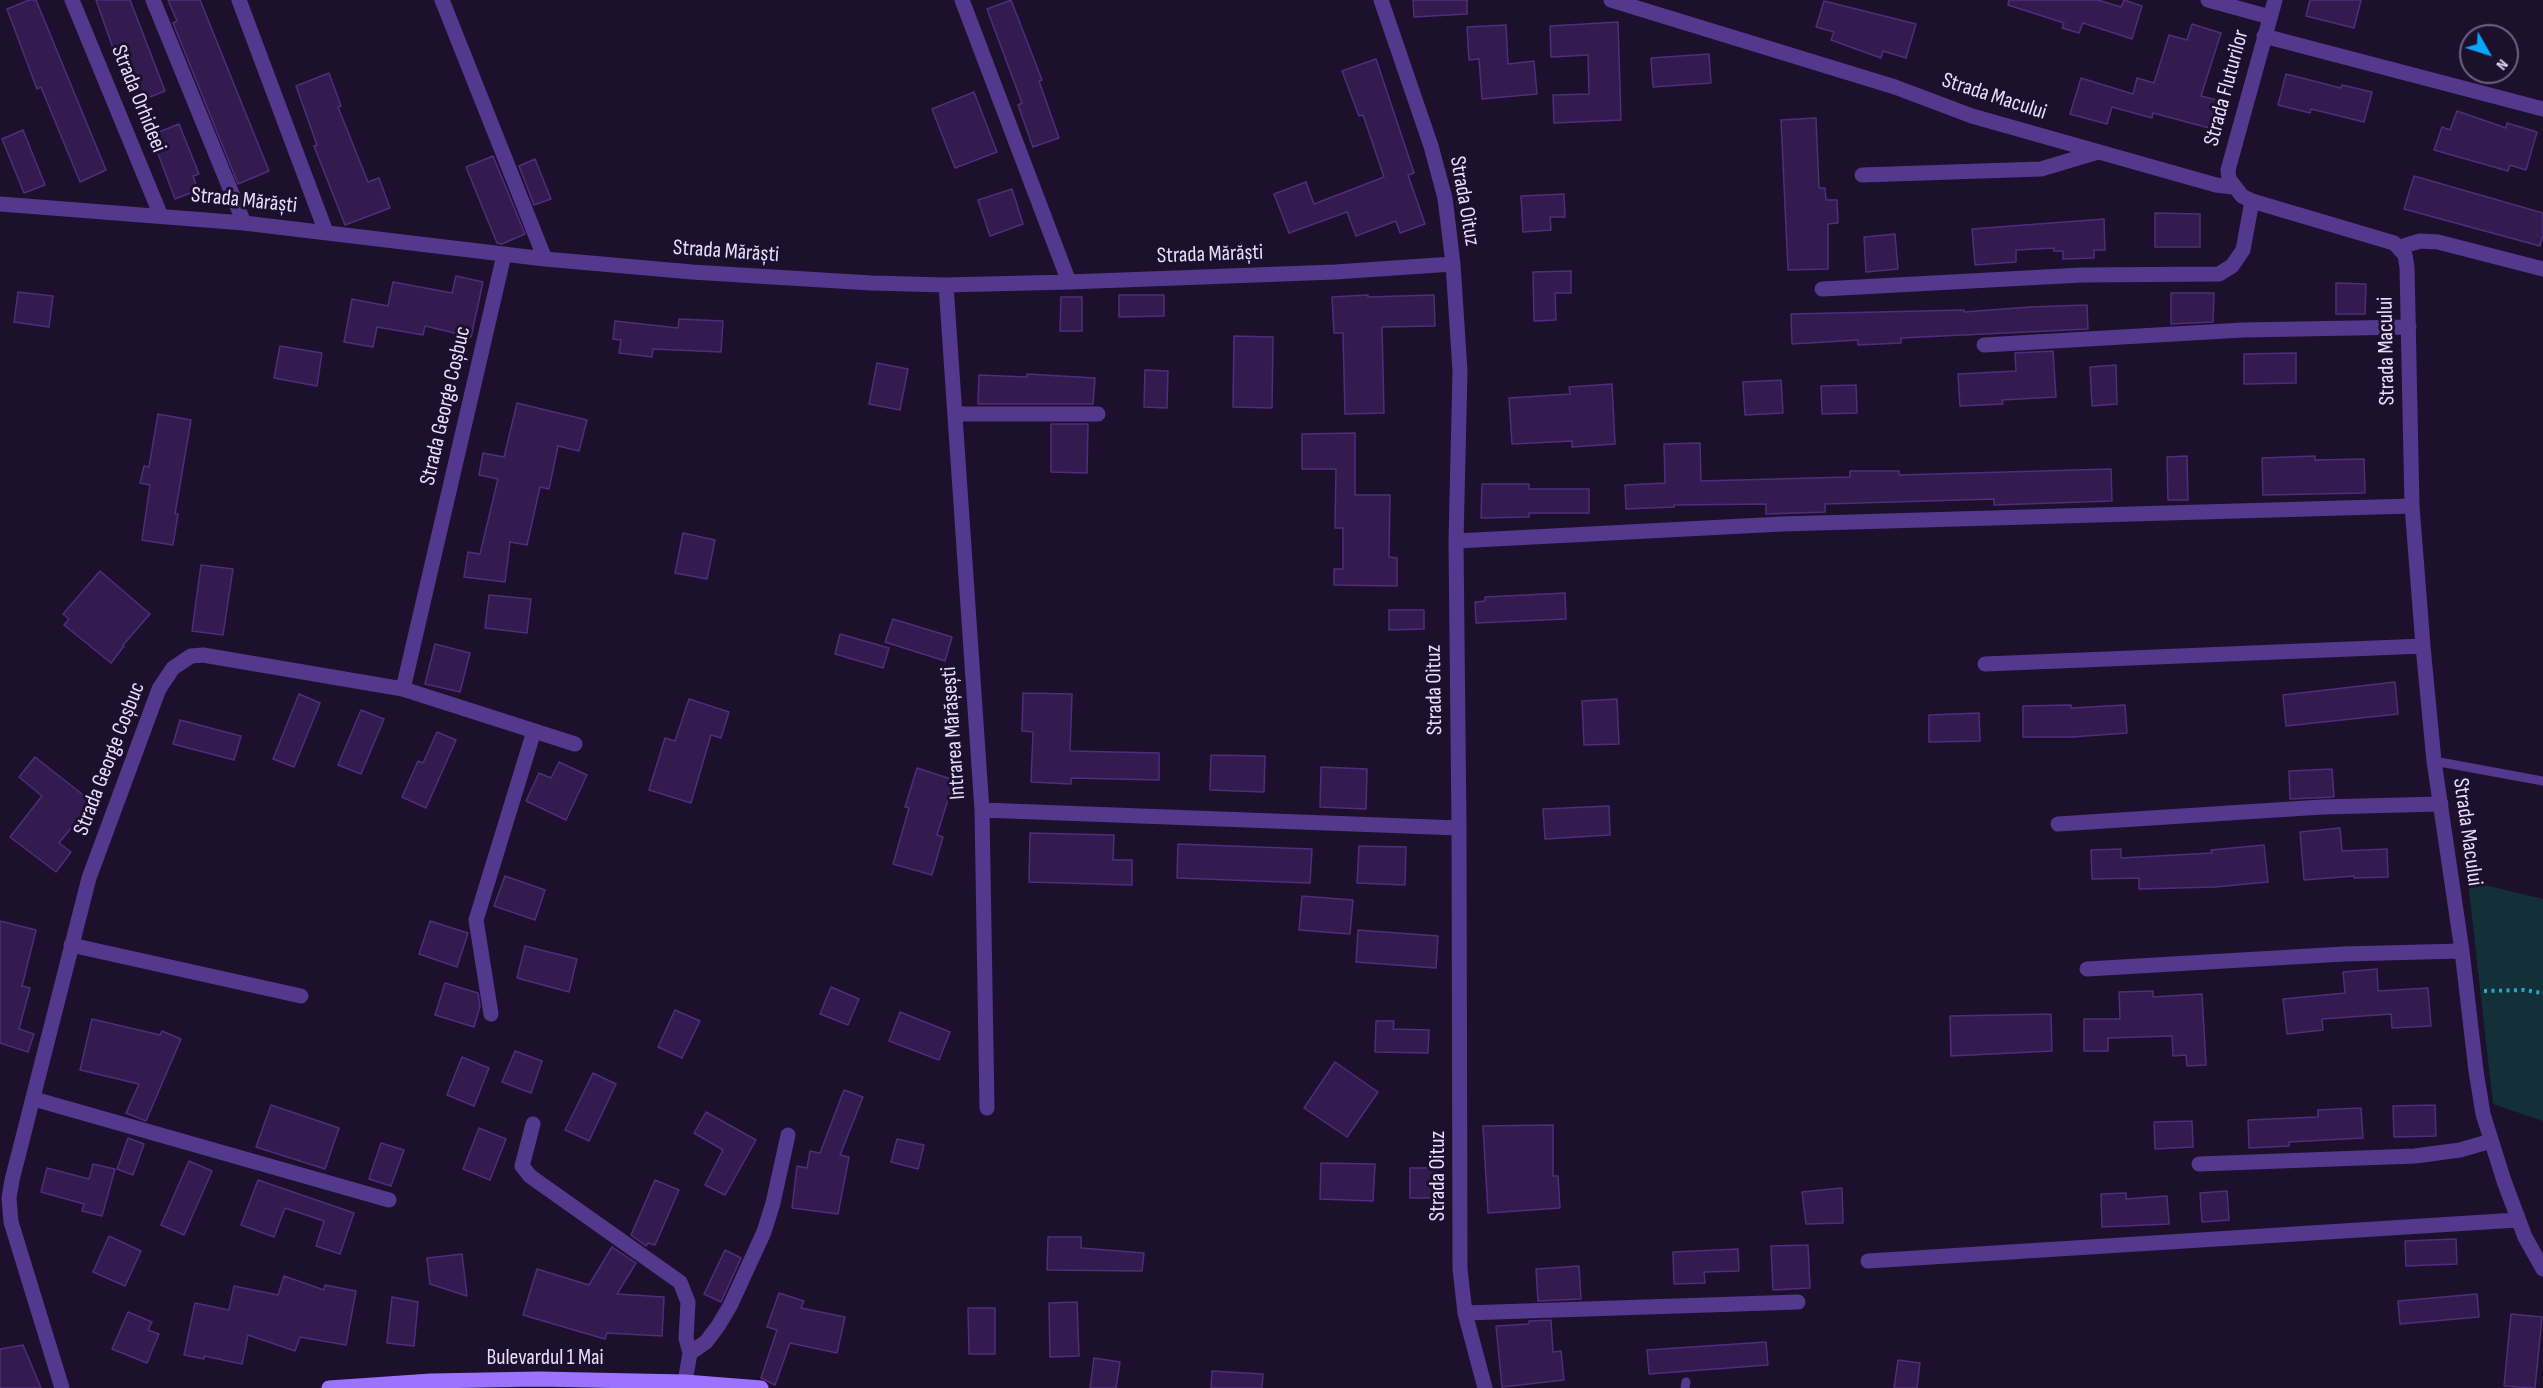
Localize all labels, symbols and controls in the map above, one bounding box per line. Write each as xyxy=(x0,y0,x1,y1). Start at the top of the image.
north arrow xyxy=(2459,24,2519,84)
street label: Strada Fluturilor xyxy=(2199,27,2255,149)
street label: Strada Orhideei xyxy=(105,42,171,156)
text: N xyxy=(2492,55,2512,74)
street label: Strada Macului xyxy=(1938,68,2050,126)
street label: Strada Oituz xyxy=(1443,154,1485,248)
street label: Strada Mărăști xyxy=(190,182,298,220)
street label: Strada Mărăști xyxy=(672,235,780,269)
street label: Strada Mărăști xyxy=(1156,240,1264,270)
street label: Strada Macului xyxy=(2373,296,2401,406)
street label: Strada George Coșbuc xyxy=(415,324,477,488)
street label: Strada Oituz xyxy=(1421,645,1449,735)
street label: Intrarea Mărășești xyxy=(936,666,972,800)
street label: Strada George Coșbuc xyxy=(69,679,151,839)
street label: Strada Macului xyxy=(2446,776,2488,888)
street label: Strada Oituz xyxy=(1425,1131,1451,1221)
street label: Bulevardul 1 Mai xyxy=(486,1345,604,1371)

